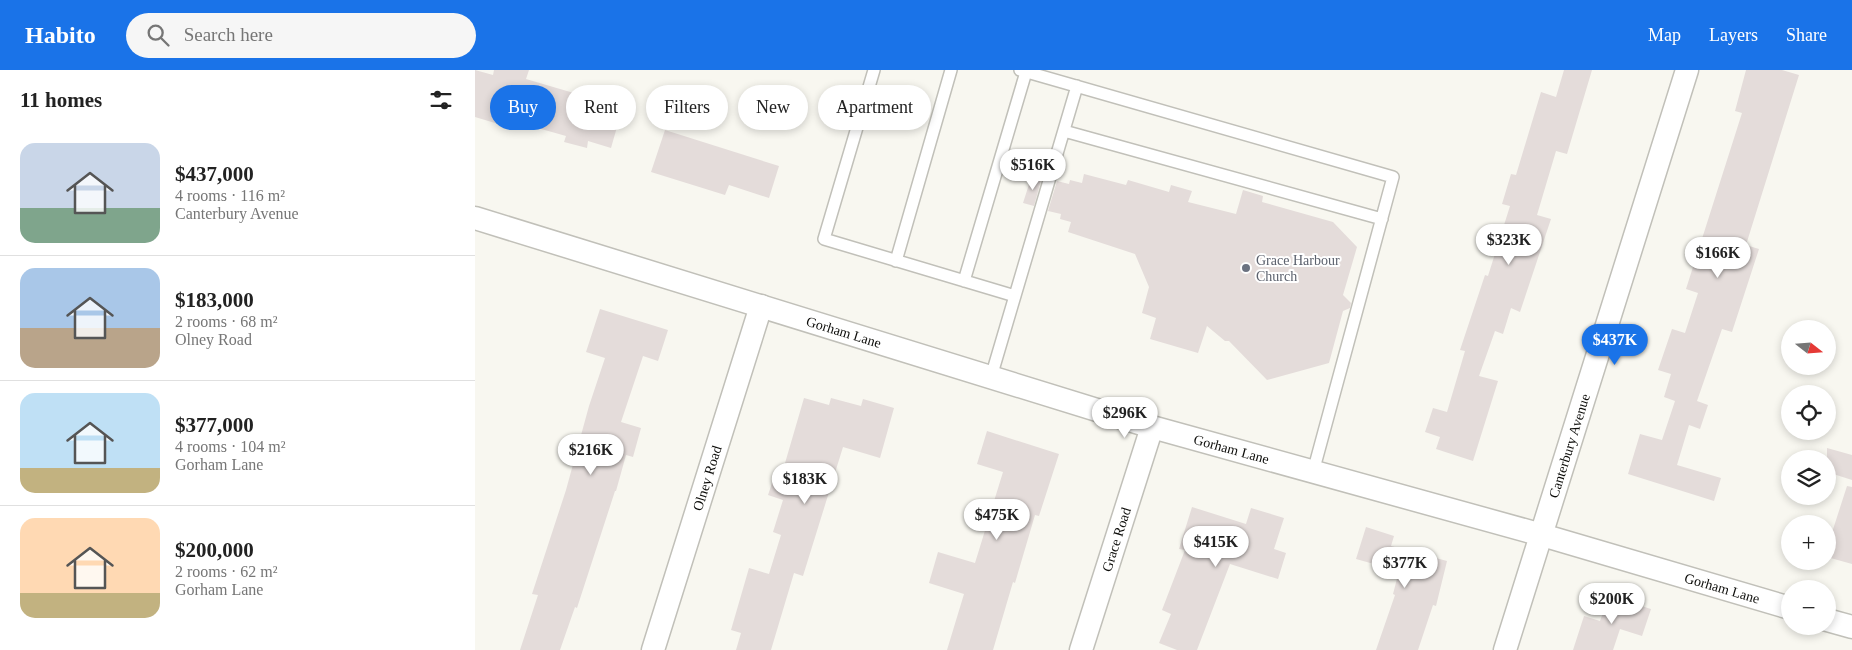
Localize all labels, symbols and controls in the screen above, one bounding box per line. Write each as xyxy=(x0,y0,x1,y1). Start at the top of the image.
search box xyxy=(126,13,476,58)
icon: search xyxy=(144,21,172,49)
text: Habito xyxy=(25,22,96,48)
text: Search here xyxy=(184,24,273,45)
text: Map xyxy=(1648,25,1681,45)
text: Layers xyxy=(1709,25,1758,45)
text: Share xyxy=(1786,25,1827,45)
chip: Buy xyxy=(490,85,556,130)
chip: Rent xyxy=(566,85,636,130)
chip: Filters xyxy=(646,85,728,130)
chip: New xyxy=(738,85,808,130)
chip: Apartment xyxy=(818,85,931,130)
icon: filters xyxy=(427,86,455,114)
text: 11 homes xyxy=(20,88,102,112)
pin: $516K xyxy=(998,148,1068,191)
text: $516K xyxy=(1011,156,1055,173)
text: $437,000 xyxy=(175,162,254,186)
icon: home xyxy=(60,163,120,223)
text: 4 rooms · 116 m² xyxy=(175,187,285,204)
text: Canterbury Avenue xyxy=(175,205,299,222)
pin: $323K xyxy=(1474,224,1544,266)
text: $323K xyxy=(1487,231,1531,248)
pin: $166K xyxy=(1683,236,1753,279)
text: $166K xyxy=(1696,244,1740,261)
place label: Grace Harbour Church xyxy=(1256,253,1340,284)
marker: Grace Harbour Church xyxy=(1240,262,1252,274)
icon: home xyxy=(60,288,120,348)
text: $183,000 xyxy=(175,288,254,312)
text: 2 rooms · 68 m² xyxy=(175,313,278,330)
street label: Gorham Lane xyxy=(804,314,883,351)
north arrow xyxy=(1781,320,1836,375)
map controls xyxy=(1781,320,1836,635)
pin: $437K xyxy=(1580,324,1650,366)
text: Olney Road xyxy=(175,331,252,348)
text: $437K xyxy=(1593,331,1637,348)
button: locate xyxy=(1781,385,1836,440)
street label: Canterbury Avenue xyxy=(1546,392,1593,500)
pin: $296K xyxy=(1090,396,1160,439)
text: $296K xyxy=(1103,404,1147,421)
icon: home xyxy=(60,413,120,473)
text: $377,000 xyxy=(175,413,254,437)
street label: Gorham Lane xyxy=(1192,432,1271,467)
pin: $216K xyxy=(556,434,626,476)
text: 4 rooms · 104 m² xyxy=(175,438,286,455)
text: $216K xyxy=(569,441,613,458)
street label: Olney Road xyxy=(690,444,725,513)
button: layers xyxy=(1781,450,1836,505)
text: Gorham Lane xyxy=(175,456,263,473)
pin: $183K xyxy=(770,462,840,505)
text: $183K xyxy=(783,470,827,487)
pin: $475K xyxy=(962,498,1032,541)
text: $475K xyxy=(975,506,1019,523)
street label: Grace Road xyxy=(1099,506,1134,574)
button: + xyxy=(1781,515,1836,570)
pin: $415K xyxy=(1181,526,1251,568)
text: $415K xyxy=(1194,533,1238,550)
icon: home xyxy=(60,538,120,598)
text: $200,000 xyxy=(175,538,254,562)
pin: $377K xyxy=(1370,546,1440,589)
text: $377K xyxy=(1383,554,1427,571)
text: 2 rooms · 62 m² xyxy=(175,563,278,580)
street label: Gorham Lane xyxy=(1683,570,1761,607)
button: − xyxy=(1781,580,1836,635)
text: Gorham Lane xyxy=(175,581,263,598)
pin: $200K xyxy=(1577,582,1647,625)
text: $200K xyxy=(1590,590,1634,607)

